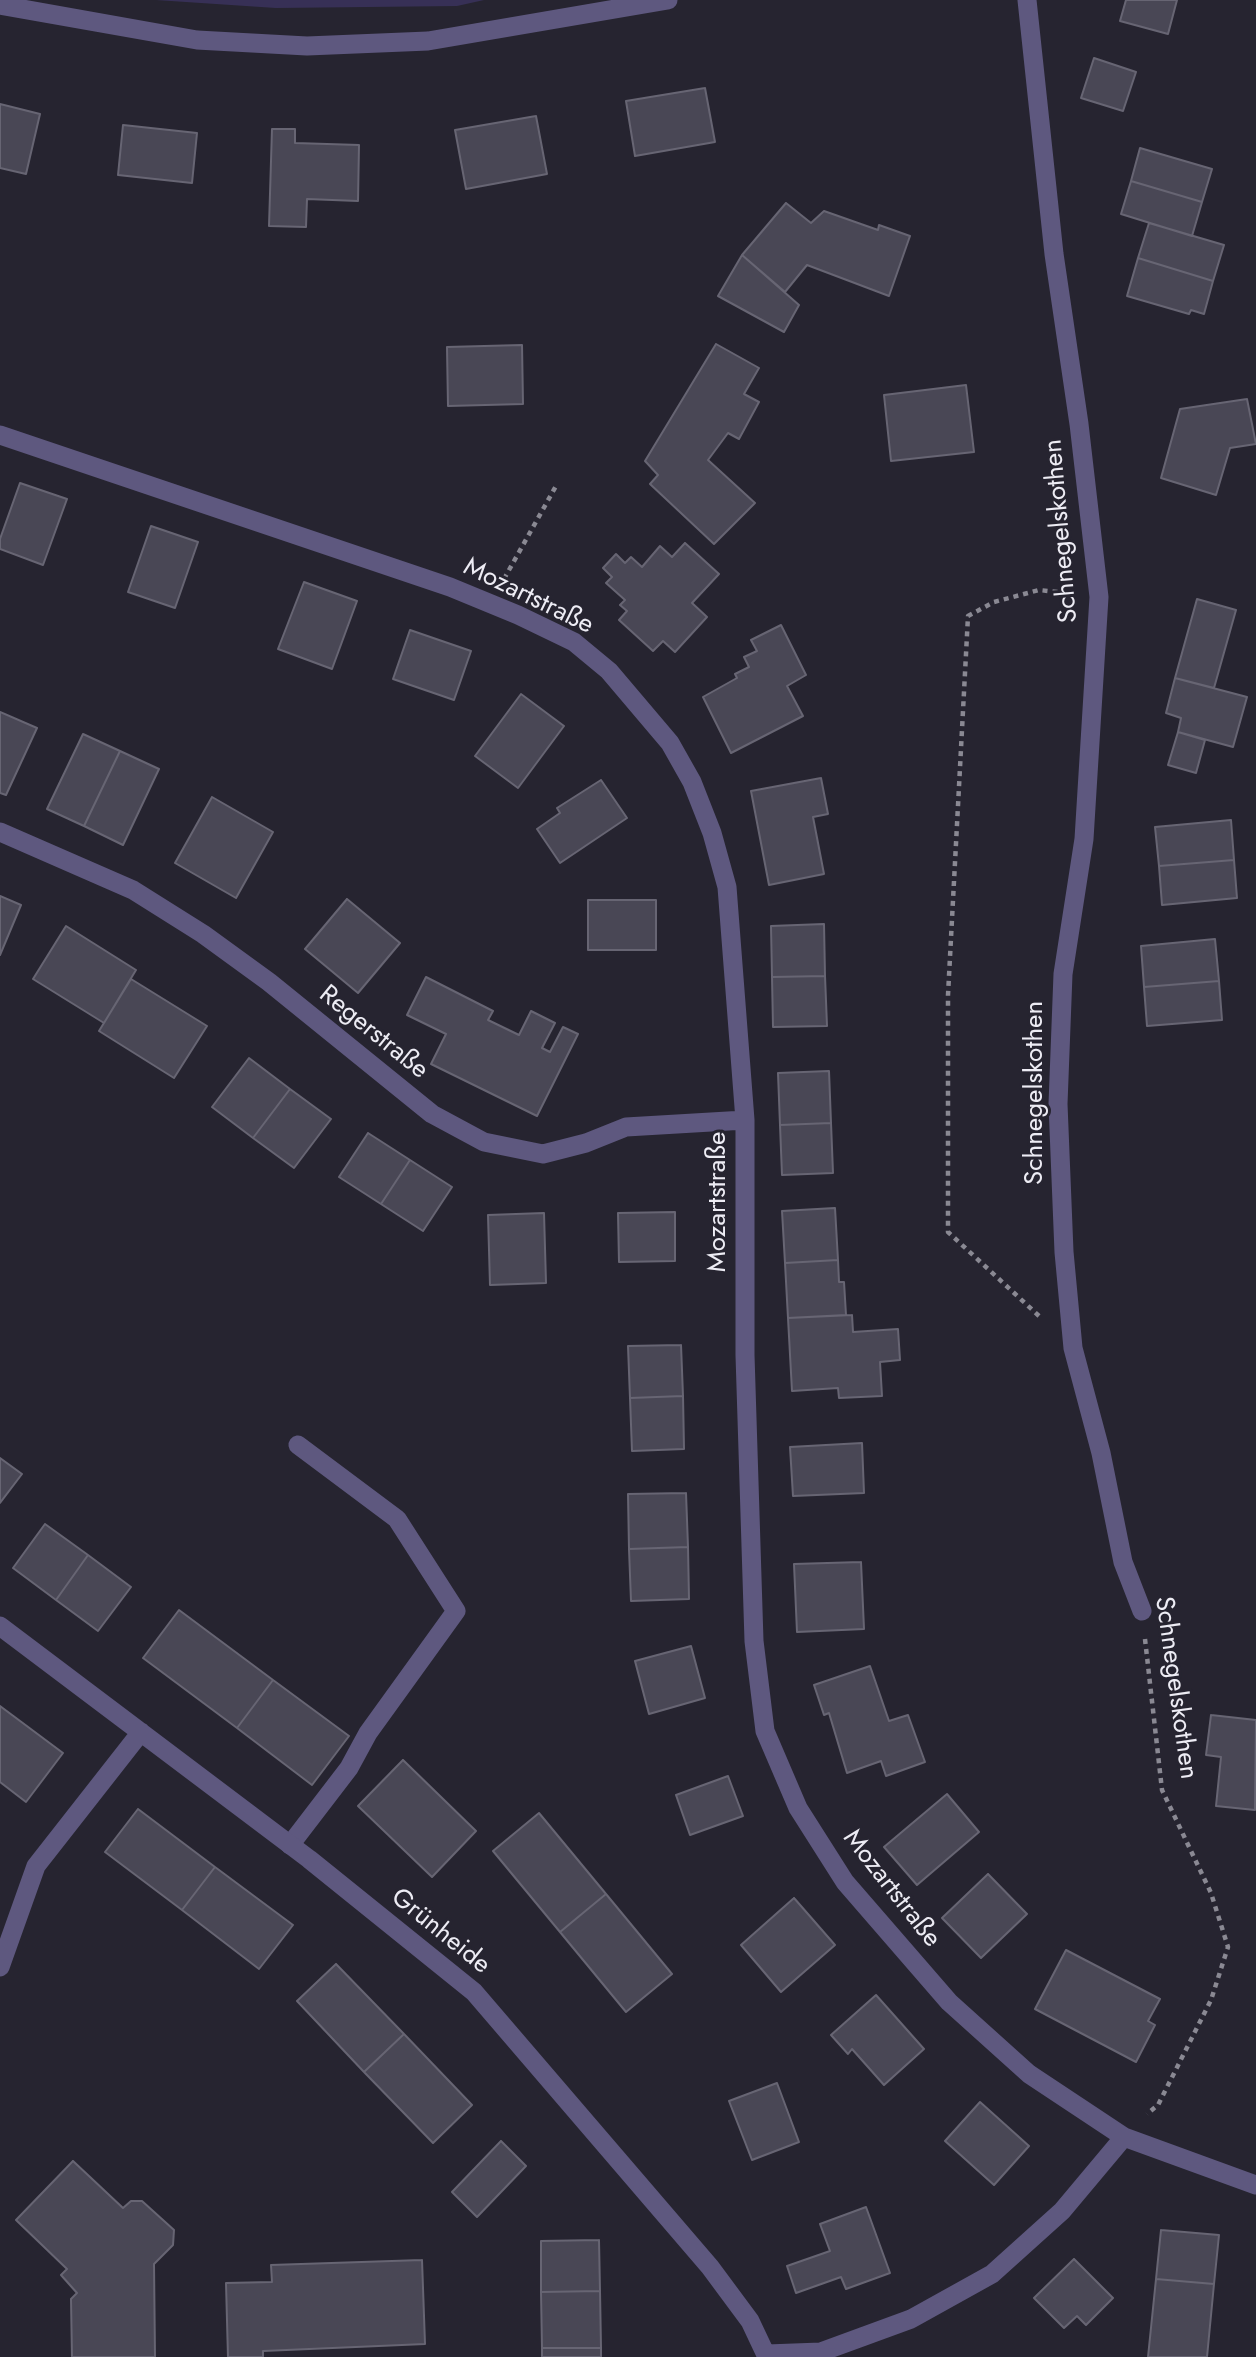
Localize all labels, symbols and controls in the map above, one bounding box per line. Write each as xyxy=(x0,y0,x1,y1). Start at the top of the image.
street label: Schnegelskothen xyxy=(1038,438,1086,624)
street label: Mozartstraße xyxy=(458,552,598,642)
street label: Regerstraße xyxy=(312,980,434,1086)
street label: Schnegelskothen xyxy=(1020,1001,1052,1185)
street label: Mozartstraße xyxy=(703,1132,735,1272)
street label: Schnegelskothen xyxy=(1147,1595,1203,1781)
street label: Mozartstraße xyxy=(835,1824,947,1954)
street label: Grünheide xyxy=(384,1883,496,1981)

